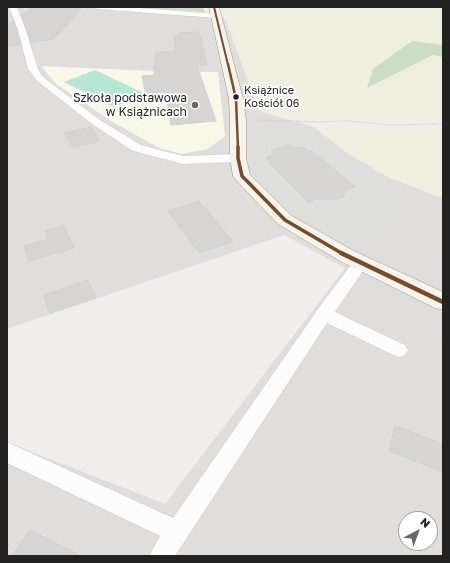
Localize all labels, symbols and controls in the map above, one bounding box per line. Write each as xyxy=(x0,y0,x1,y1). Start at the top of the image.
place label: Książnice Kościół 06 xyxy=(244,84,299,110)
place label: Szkoła podstawowa w Książnicach xyxy=(73,91,187,119)
marker: Książnice Kościół 06 xyxy=(231,92,241,102)
marker: Szkoła podstawowa w Książnicach xyxy=(190,100,200,110)
north arrow xyxy=(398,511,438,551)
text: N xyxy=(418,515,433,530)

